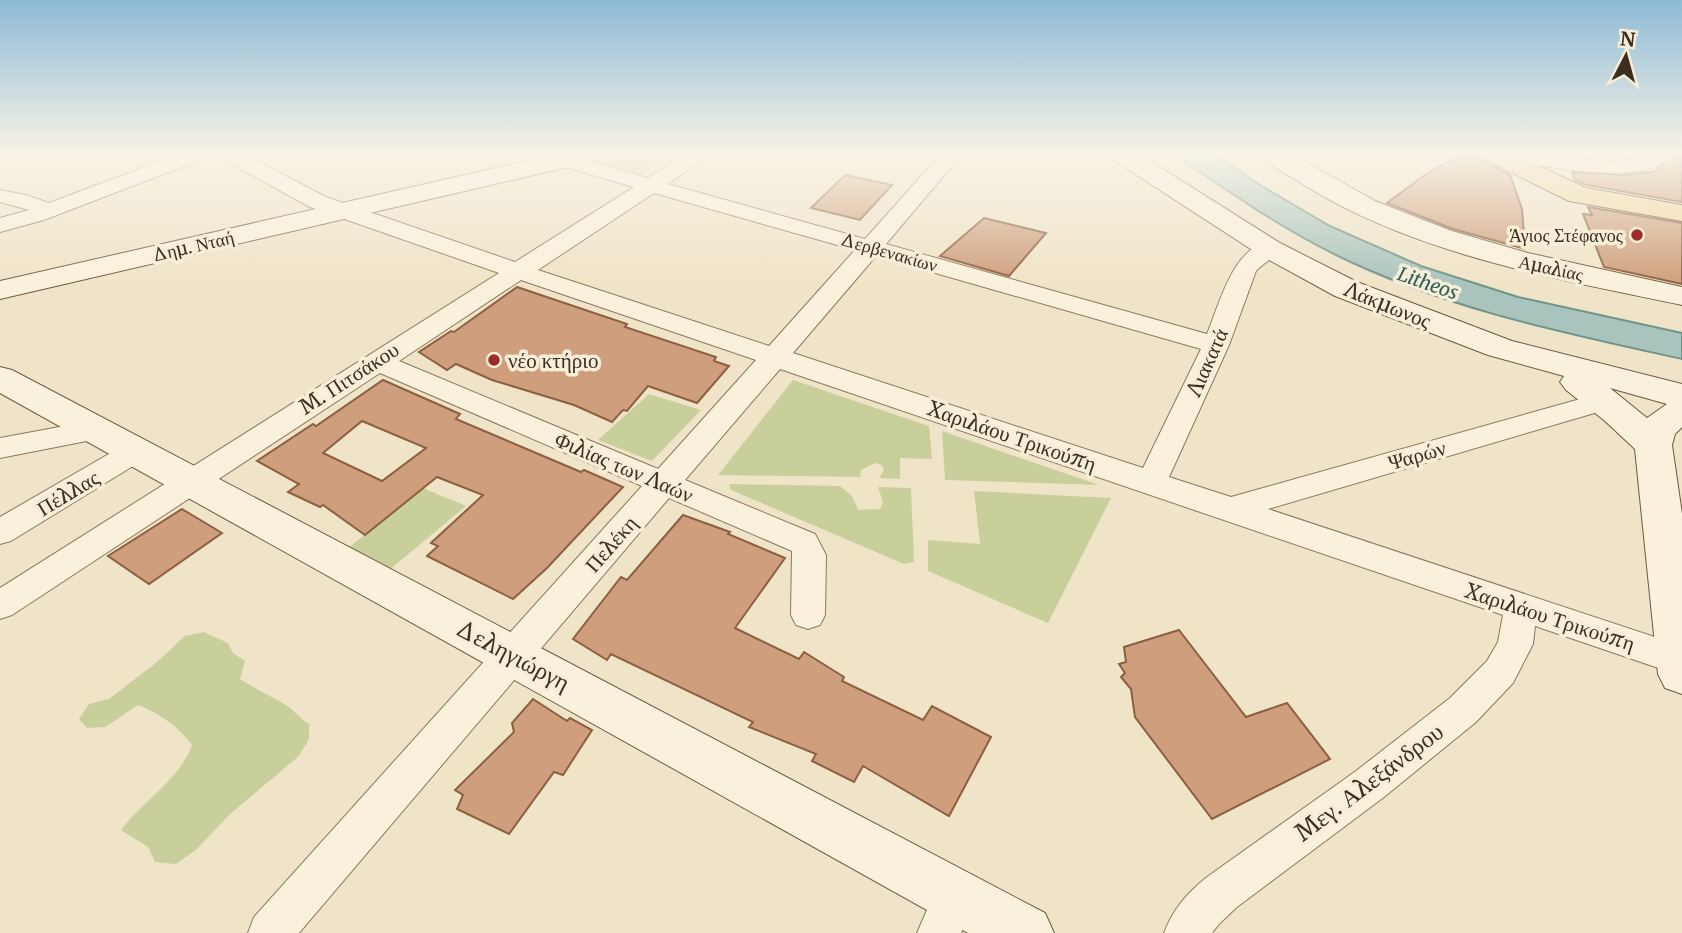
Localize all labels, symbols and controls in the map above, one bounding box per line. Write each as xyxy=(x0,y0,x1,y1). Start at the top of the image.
north arrow xyxy=(1591,21,1661,91)
text: N xyxy=(1619,26,1636,52)
place label: Άγιος Στέφανος xyxy=(1509,224,1623,247)
street label: Δημ. Νταή xyxy=(150,225,236,267)
street label: Δερβενακίων xyxy=(838,227,940,277)
marker: Άγιος Στέφανος xyxy=(1629,227,1645,243)
street label: Αμαλίας xyxy=(1517,250,1585,286)
water label: Litheos xyxy=(1395,262,1461,305)
street label: Λάκμωνος xyxy=(1340,275,1436,335)
street label: Λιακατά xyxy=(1180,324,1234,401)
street label: Μ. Πιτσάκου xyxy=(294,336,404,420)
place label: νέο κτήριο xyxy=(508,347,598,374)
marker: νέο κτήριο xyxy=(486,352,502,368)
street label: Χαριλάου Τρικούπη xyxy=(924,394,1100,478)
street label: Φιλίας των Λαών xyxy=(551,426,697,508)
street label: Ψαρών xyxy=(1385,434,1449,476)
street label: Πέλλας xyxy=(32,464,105,522)
street label: Πελέκη xyxy=(579,510,643,578)
street label: Χαριλάου Τρικούπη xyxy=(1462,577,1638,657)
street label: Δεληγιώργη xyxy=(451,612,575,698)
street label: Μεγ. Αλεξάνδρου xyxy=(1289,716,1449,848)

